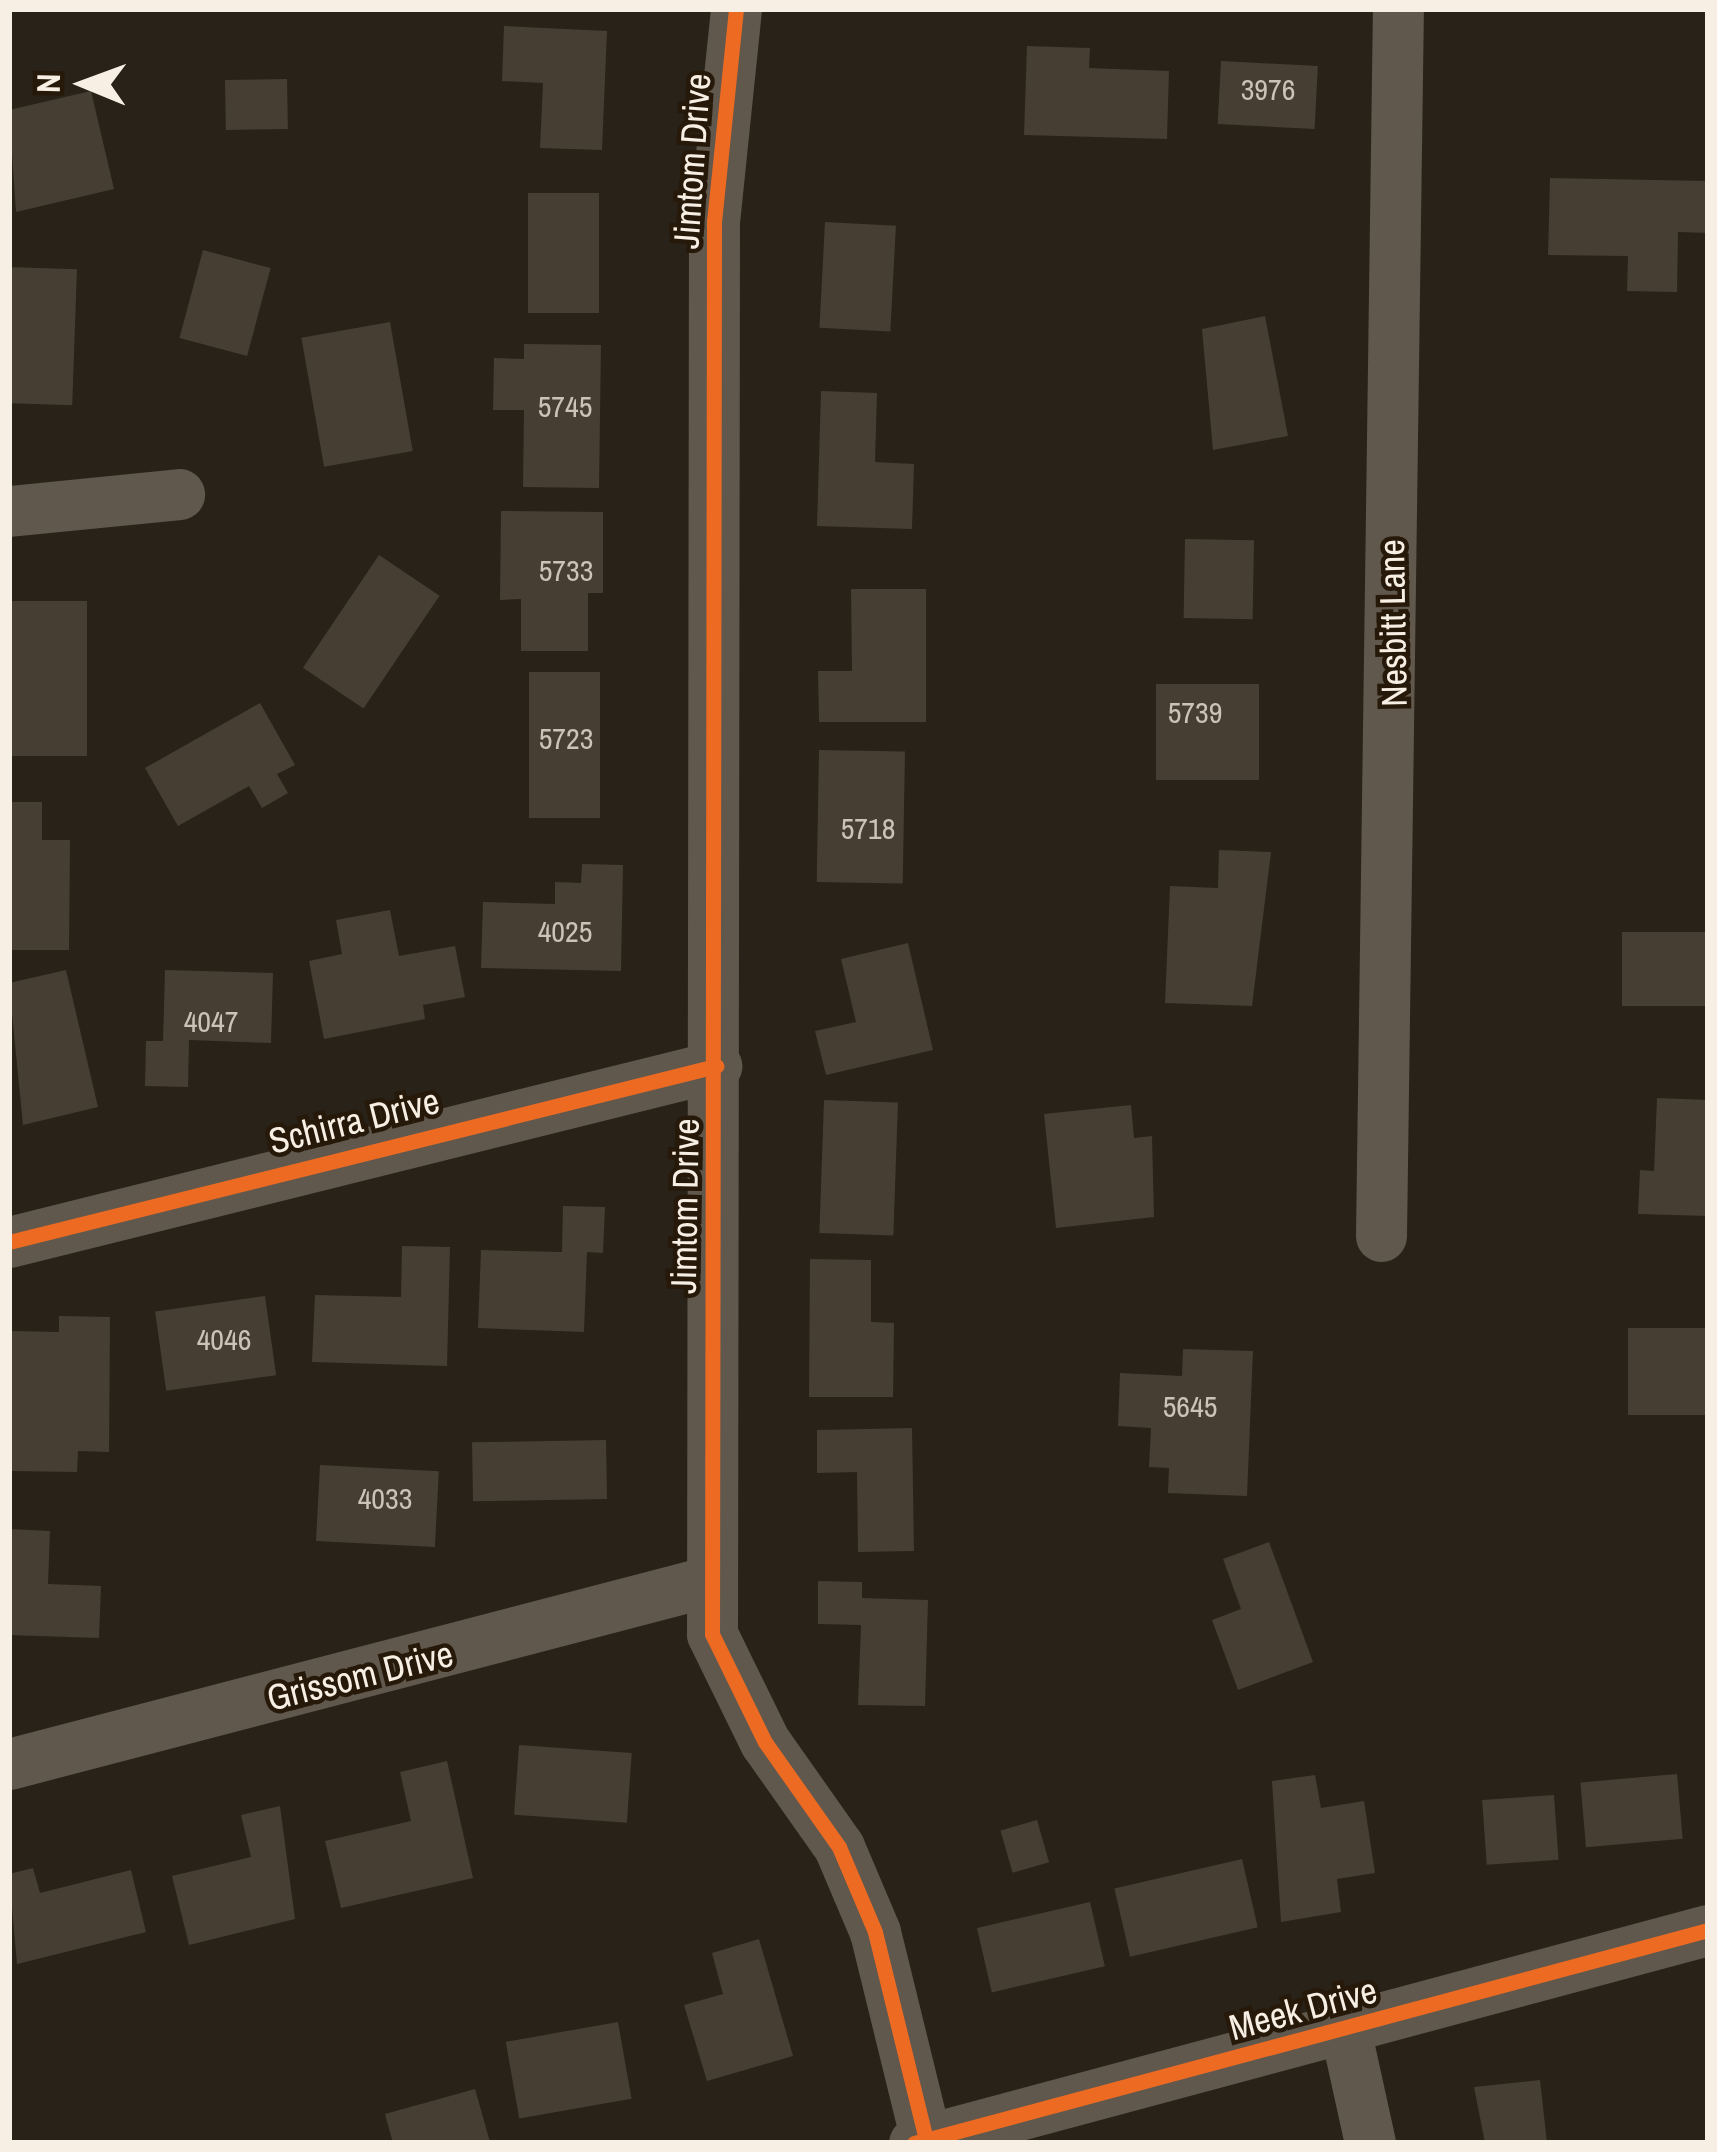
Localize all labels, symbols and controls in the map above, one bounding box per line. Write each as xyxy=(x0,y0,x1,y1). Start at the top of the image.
north arrow xyxy=(24,24,144,144)
house number: 3976 xyxy=(1241,71,1295,107)
street label: Jimtom Drive xyxy=(664,72,720,250)
text: N xyxy=(26,73,70,94)
house number: 5745 xyxy=(538,388,592,424)
street label: Nesbitt Lane xyxy=(1370,539,1416,707)
house number: 5733 xyxy=(539,552,593,588)
house number: 5739 xyxy=(1168,694,1222,730)
house number: 5723 xyxy=(539,720,593,756)
house number: 5718 xyxy=(841,810,895,846)
house number: 4025 xyxy=(538,913,592,949)
house number: 4047 xyxy=(184,1003,238,1039)
street label: Schirra Drive xyxy=(264,1079,444,1163)
street label: Jimtom Drive xyxy=(662,1118,708,1294)
house number: 4046 xyxy=(197,1321,251,1357)
house number: 5645 xyxy=(1163,1388,1217,1424)
house number: 4033 xyxy=(358,1480,412,1516)
street label: Grissom Drive xyxy=(262,1632,458,1720)
street label: Meek Drive xyxy=(1225,1969,1381,2049)

